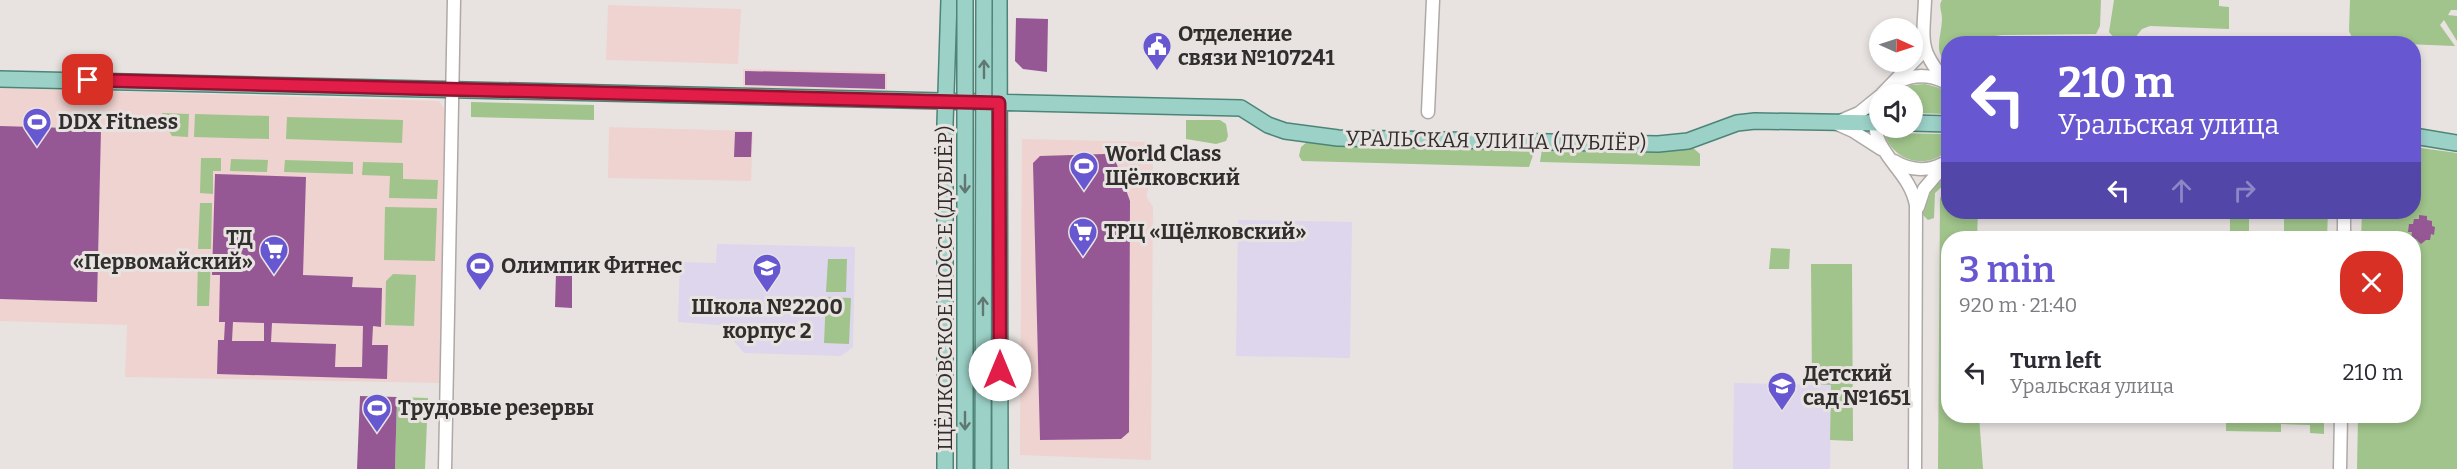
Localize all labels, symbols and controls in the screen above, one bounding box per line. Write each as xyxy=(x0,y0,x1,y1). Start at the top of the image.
north arrow xyxy=(1869,18,1923,72)
map controls xyxy=(1869,18,1923,138)
place label: Отделение связи №107241 xyxy=(1178,21,1334,71)
public building icon: Отделение связи №107241 xyxy=(1141,30,1173,72)
pin xyxy=(62,54,113,105)
text: 210 m xyxy=(2058,58,2174,108)
one-way arrow xyxy=(978,59,990,79)
icon: left xyxy=(1959,60,2037,138)
icon: arrive xyxy=(71,63,104,96)
button: sound xyxy=(1869,84,1923,138)
sports icon: DDX Fitness xyxy=(21,106,53,148)
place label: DDX Fitness xyxy=(58,109,178,135)
text: Уральская улица xyxy=(2058,109,2279,141)
street label: ЩЁЛКОВСКОЕ ШОССЕ (ДУБЛЁР) xyxy=(932,125,958,451)
street label: УРАЛЬСКАЯ УЛИЦА (ДУБЛЁР) xyxy=(1345,125,1647,157)
place label: World Class Щёлковский xyxy=(1105,141,1240,191)
sports icon: World Class Щёлковский xyxy=(1068,150,1100,192)
one-way arrow xyxy=(959,174,971,194)
icon: left xyxy=(2102,174,2135,207)
icon: ahead xyxy=(2165,174,2198,207)
icon: right xyxy=(2228,174,2261,207)
supermarket icon: ТРЦ «Щёлковский» xyxy=(1067,216,1099,258)
place label: ТРЦ «Щёлковский» xyxy=(1104,219,1306,245)
place label: ТД «Первомайский» xyxy=(73,225,253,275)
supermarket icon: ТД «Первомайский» xyxy=(258,234,290,276)
text: 3 min xyxy=(1959,248,2055,292)
sports icon: Олимпик Фитнес xyxy=(464,250,496,292)
button: close xyxy=(2340,251,2403,314)
school or university icon: Школа №2200 корпус 2 xyxy=(751,252,783,294)
place label: Олимпик Фитнес xyxy=(501,253,683,279)
text: 920 m · 21:40 xyxy=(1959,293,2077,317)
place label: Школа №2200 корпус 2 xyxy=(691,294,843,344)
one-way arrow xyxy=(977,296,989,316)
position arrow xyxy=(968,338,1032,402)
text: Turn left xyxy=(2010,347,2102,374)
icon: left xyxy=(1959,356,1992,389)
text: 210 m xyxy=(2343,359,2403,386)
place label: Детский сад №1651 xyxy=(1803,361,1910,411)
school or university icon: Детский сад №1651 xyxy=(1766,370,1798,412)
text: Уральская улица xyxy=(2010,374,2174,398)
sports icon: Трудовые резервы xyxy=(361,392,393,434)
place label: Трудовые резервы xyxy=(398,395,594,421)
one-way arrow xyxy=(959,411,971,431)

